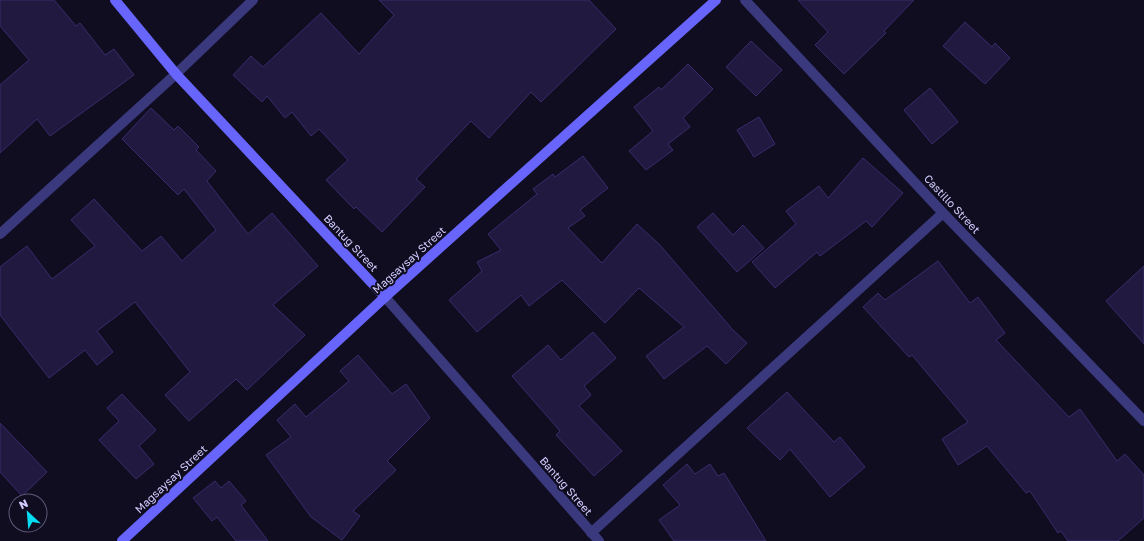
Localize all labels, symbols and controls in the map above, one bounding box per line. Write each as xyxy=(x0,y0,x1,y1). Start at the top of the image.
street label: Castillo Street xyxy=(922,172,983,236)
street label: Bantug Street xyxy=(322,211,381,274)
street label: Magsaysay Street xyxy=(369,223,448,296)
street label: Magsaysay Street xyxy=(132,442,209,515)
street label: Bantug Street xyxy=(537,454,595,518)
north arrow xyxy=(8,493,48,533)
text: N xyxy=(17,496,30,511)

